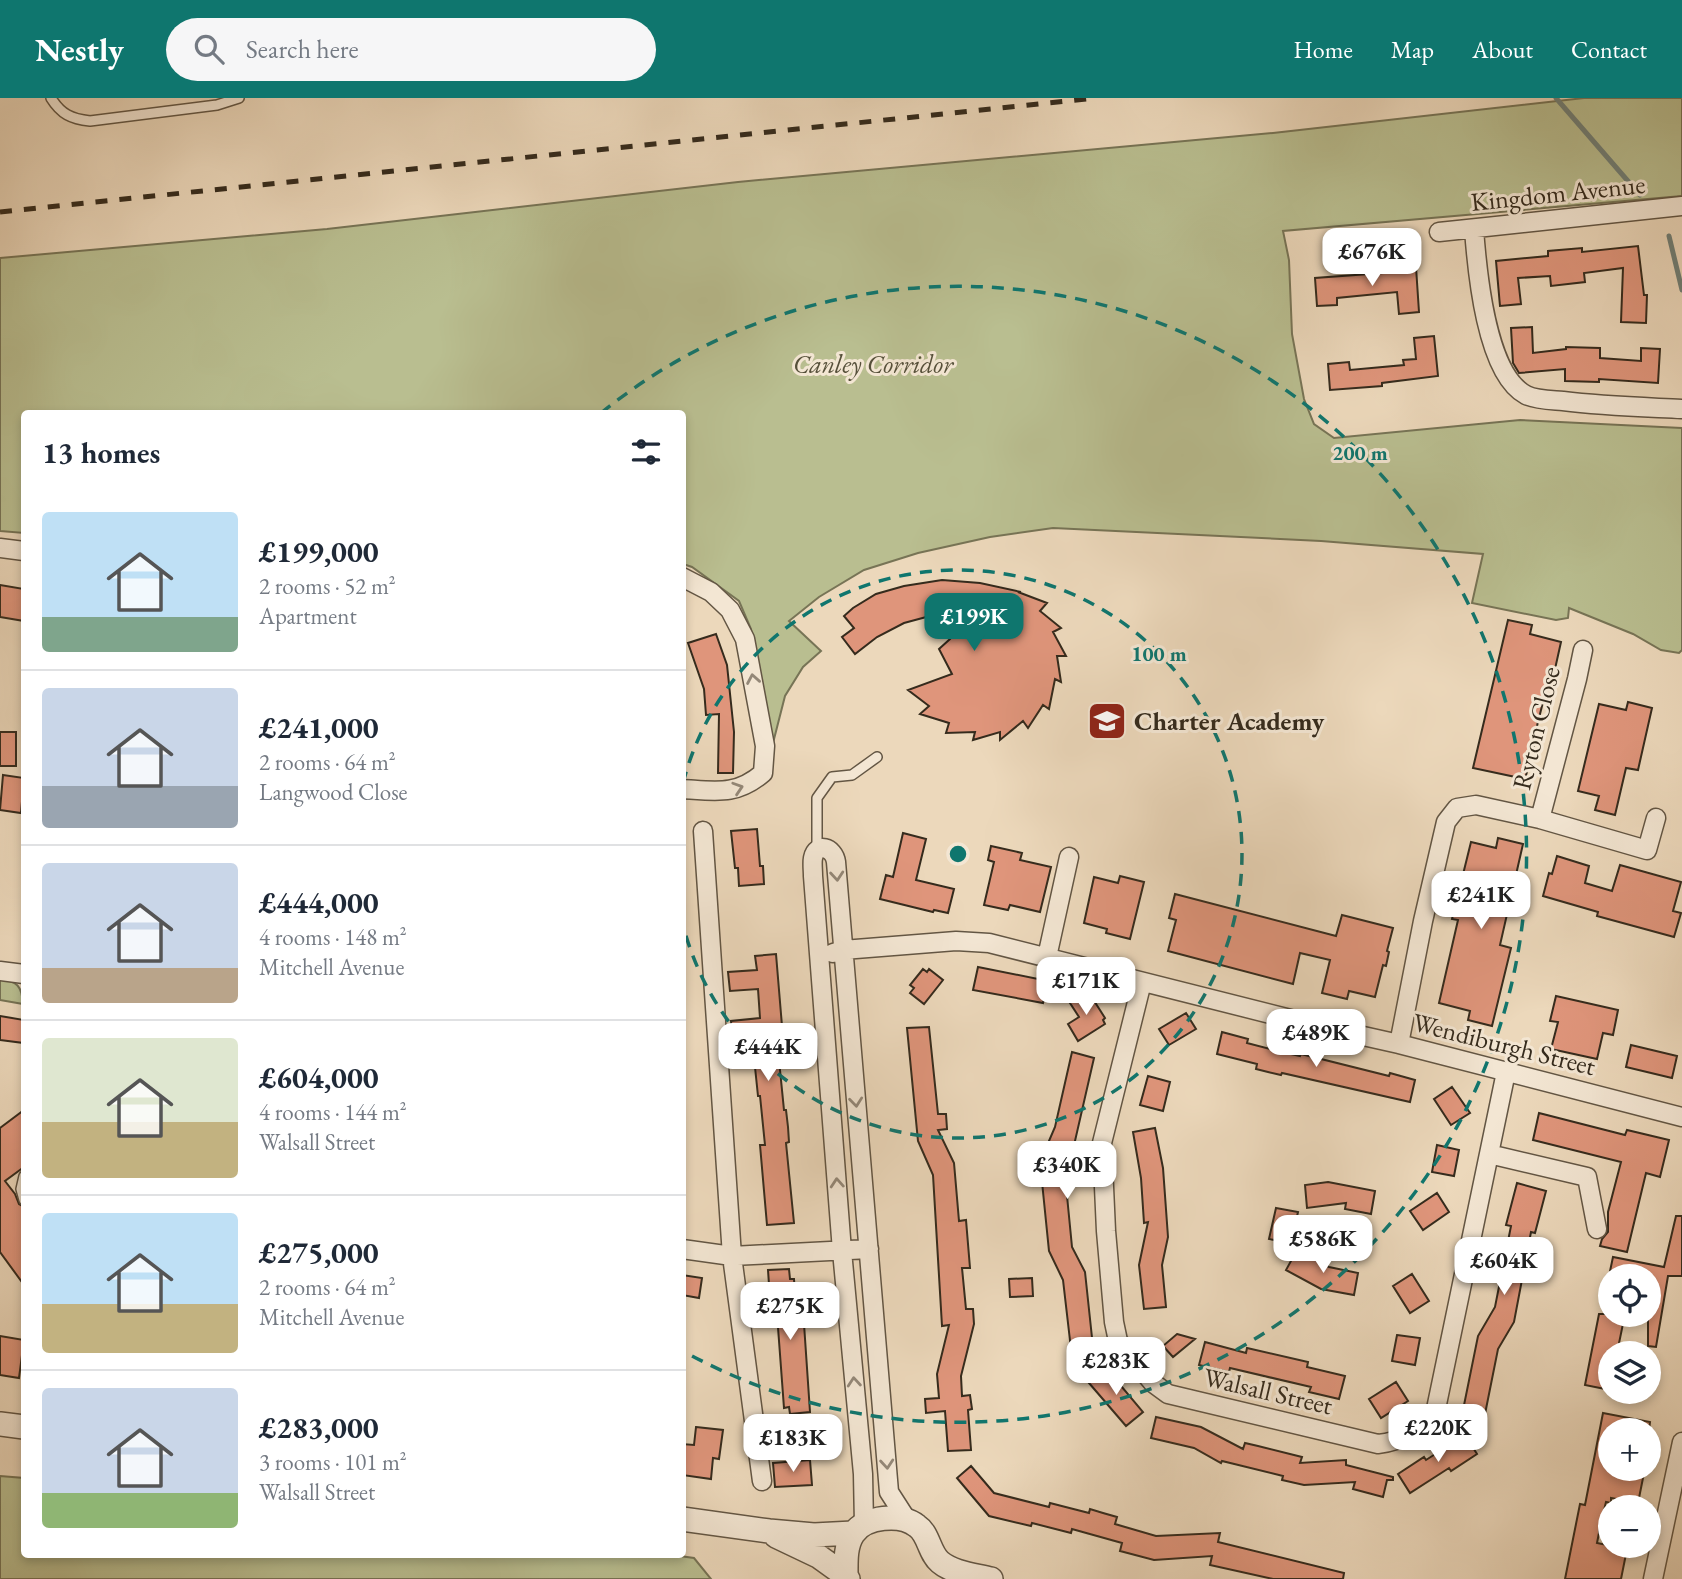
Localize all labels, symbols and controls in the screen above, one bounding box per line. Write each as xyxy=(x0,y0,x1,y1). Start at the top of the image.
search box xyxy=(166,18,656,81)
text: Nestly xyxy=(35,28,124,71)
icon: search xyxy=(190,30,228,68)
text: Search here xyxy=(246,32,359,66)
text: Home xyxy=(1293,34,1353,65)
text: Map xyxy=(1391,34,1434,65)
text: About xyxy=(1472,34,1533,65)
text: Contact xyxy=(1571,34,1647,65)
street label: Kingdom Avenue xyxy=(1469,167,1647,219)
pin: £676K xyxy=(1323,228,1421,288)
text: £676K xyxy=(1338,236,1406,266)
park label: Canley Corridor xyxy=(793,347,954,381)
text: 13 homes xyxy=(42,433,160,472)
icon: filters xyxy=(627,433,665,471)
text: 200 m xyxy=(1332,439,1388,466)
text: £199,000 xyxy=(259,532,379,571)
icon: home xyxy=(98,540,182,624)
text: 2 rooms · 52 m² xyxy=(259,571,396,601)
pin: £199K xyxy=(925,594,1023,653)
text: Apartment xyxy=(259,601,357,631)
text: £199K xyxy=(940,601,1008,631)
text: 100 m xyxy=(1131,640,1187,667)
street label: Ryton Close xyxy=(1504,663,1568,793)
one-way arrow xyxy=(746,673,761,685)
school or university icon: Charter Academy xyxy=(1086,700,1128,742)
place label: Charter Academy xyxy=(1134,704,1325,738)
text: £241,000 xyxy=(259,708,379,747)
icon: home xyxy=(98,716,182,800)
text: 2 rooms · 64 m² xyxy=(259,747,396,777)
text: Langwood Close xyxy=(259,777,408,807)
one-way arrow xyxy=(732,781,744,796)
centre of rings xyxy=(946,842,970,866)
one-way arrow xyxy=(829,870,844,881)
pin: £241K xyxy=(1432,872,1530,931)
text: £241K xyxy=(1447,879,1515,909)
text: £444,000 xyxy=(259,883,379,922)
icon: home xyxy=(98,891,182,975)
text: 4 rooms · 148 m² xyxy=(259,922,407,952)
text: Mitchell Avenue xyxy=(259,952,404,982)
pin: £171K xyxy=(1037,958,1135,1017)
text: £171K xyxy=(1052,965,1120,995)
street label: Wendiburgh Street xyxy=(1409,1005,1599,1083)
pin: £489K xyxy=(1267,1010,1365,1069)
text: £489K xyxy=(1282,1017,1350,1047)
pin: £444K xyxy=(719,1024,817,1083)
text: £444K xyxy=(734,1031,802,1061)
text: £604,000 xyxy=(259,1058,379,1097)
icon: home xyxy=(98,1066,182,1150)
text: 4 rooms · 144 m² xyxy=(259,1097,407,1127)
one-way arrow xyxy=(848,1097,863,1108)
text: Walsall Street xyxy=(259,1127,375,1157)
pin: £340K xyxy=(1018,1142,1116,1201)
text: £340K xyxy=(1033,1149,1101,1179)
one-way arrow xyxy=(830,1177,845,1188)
pin: £586K xyxy=(1274,1216,1372,1275)
text: £586K xyxy=(1289,1223,1357,1253)
text: £275,000 xyxy=(259,1233,379,1272)
pin: £604K xyxy=(1455,1238,1553,1297)
icon: home xyxy=(98,1241,182,1325)
text: £604K xyxy=(1470,1245,1538,1275)
map controls xyxy=(1598,1264,1661,1558)
button: locate xyxy=(1598,1264,1661,1327)
text: 2 rooms · 64 m² xyxy=(259,1272,396,1302)
pin: £275K xyxy=(741,1282,839,1342)
text: £275K xyxy=(756,1290,824,1320)
text: Mitchell Avenue xyxy=(259,1302,404,1332)
pin: £283K xyxy=(1067,1338,1165,1397)
button: layers xyxy=(1598,1341,1661,1404)
text: £283K xyxy=(1082,1345,1150,1375)
street label: Walsall Street xyxy=(1200,1360,1336,1422)
one-way arrow xyxy=(847,1376,862,1387)
pin: £220K xyxy=(1389,1404,1487,1464)
text: £283,000 xyxy=(259,1408,379,1447)
text: £220K xyxy=(1404,1412,1472,1442)
pin: £183K xyxy=(744,1414,842,1474)
icon: home xyxy=(98,1416,182,1500)
button: + xyxy=(1598,1418,1661,1481)
text: £183K xyxy=(759,1422,827,1452)
text: 3 rooms · 101 m² xyxy=(259,1447,407,1477)
one-way arrow xyxy=(879,1459,894,1470)
text: Walsall Street xyxy=(259,1477,375,1507)
button: − xyxy=(1598,1495,1661,1558)

